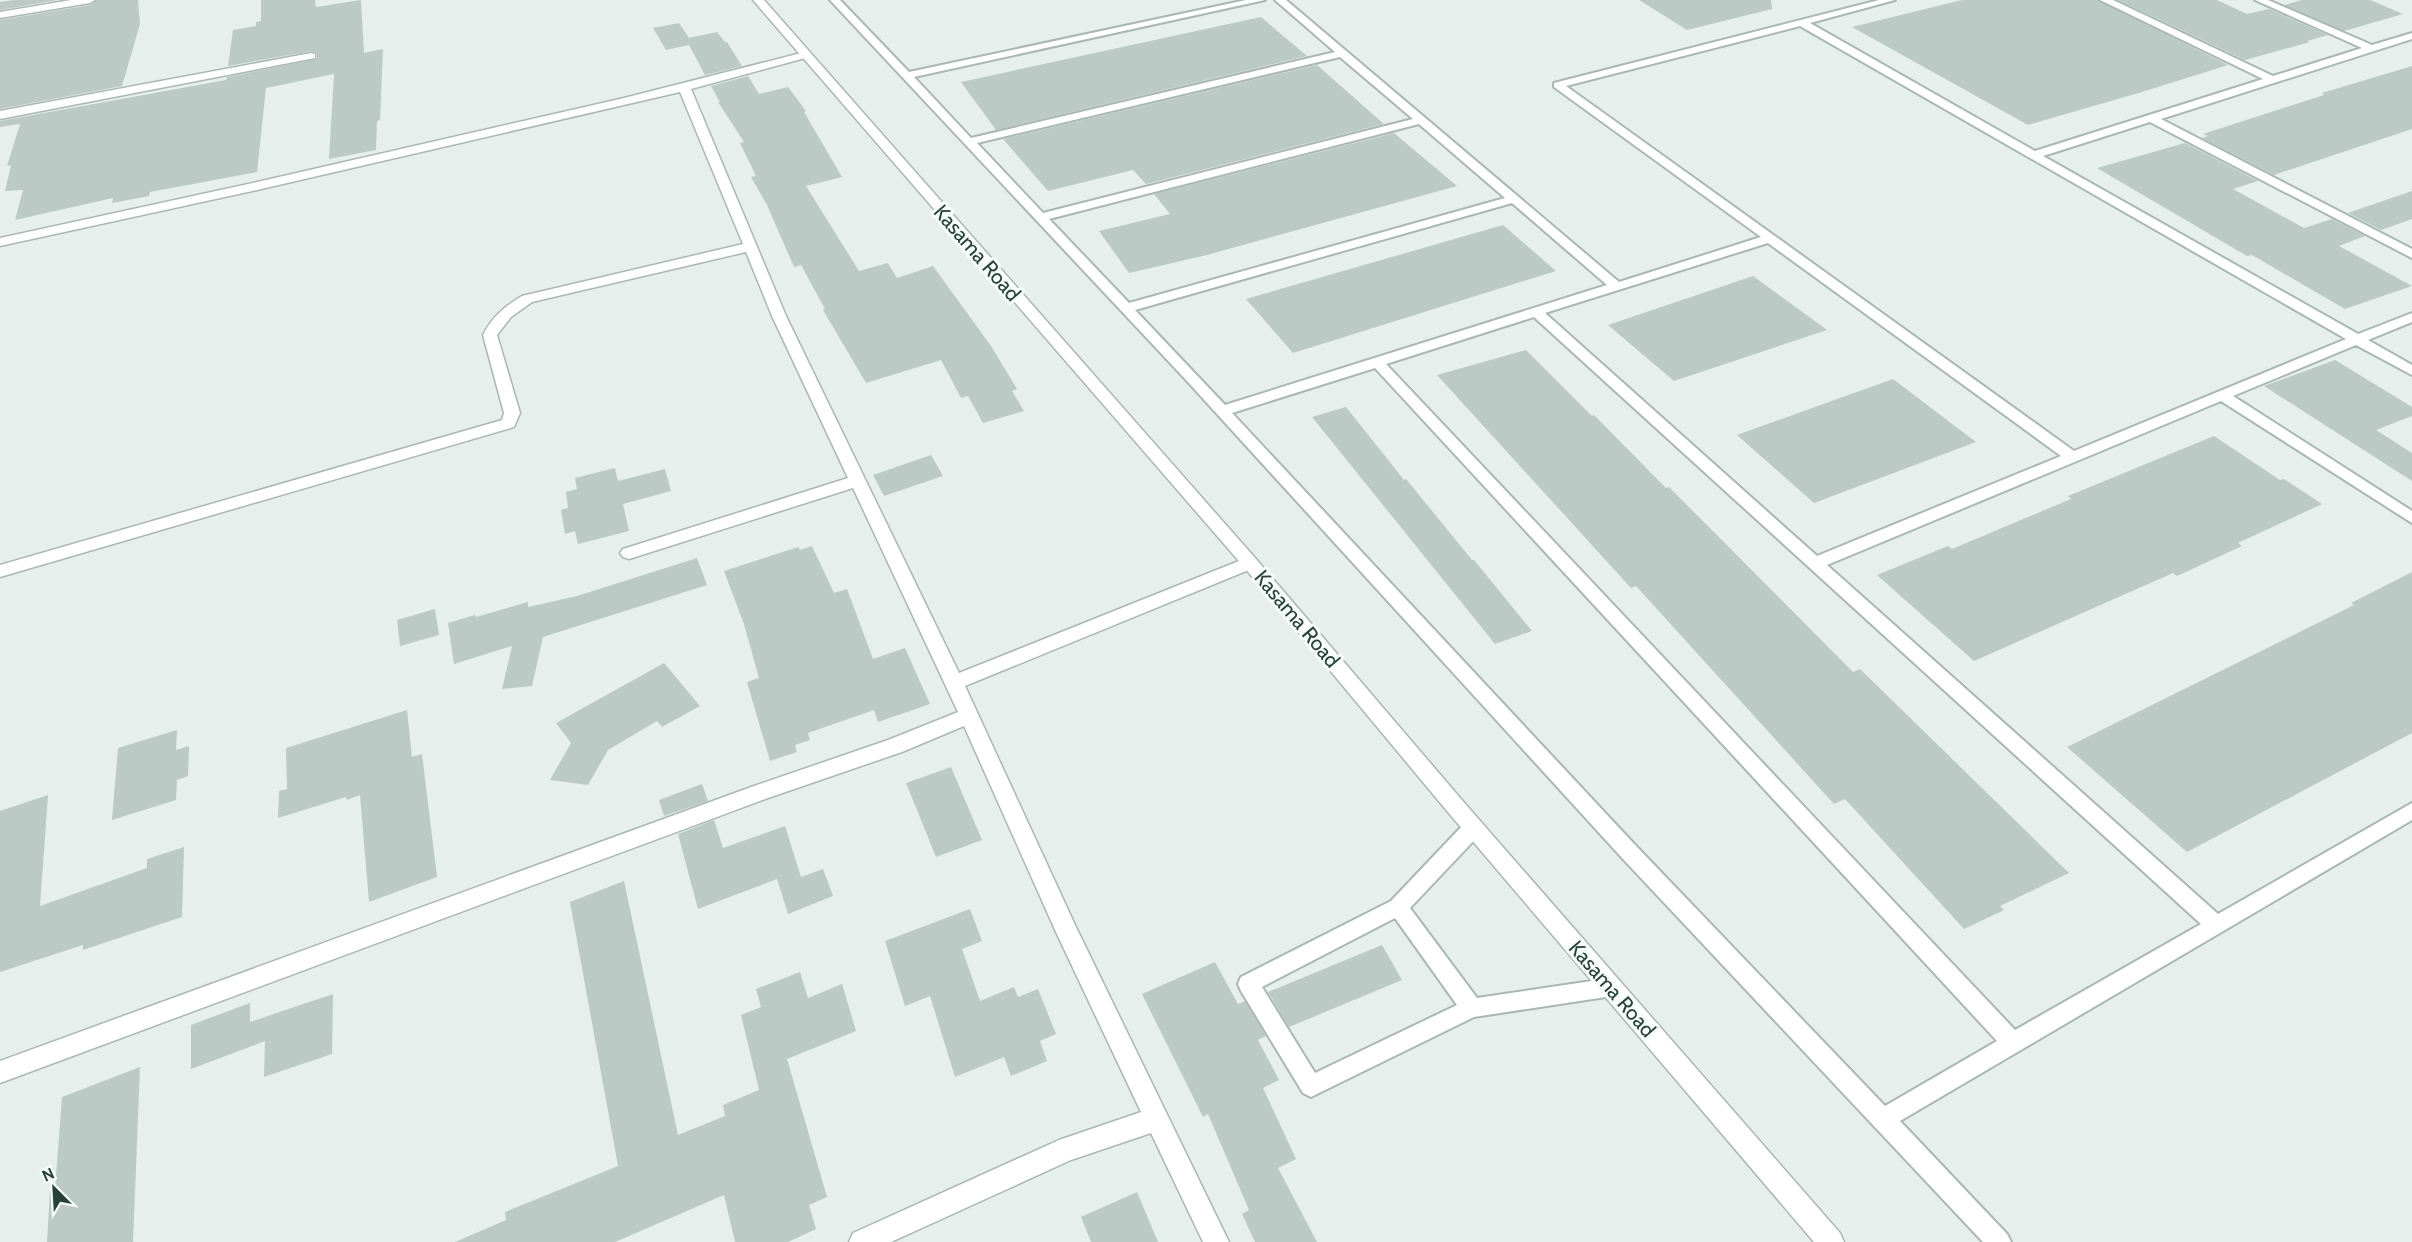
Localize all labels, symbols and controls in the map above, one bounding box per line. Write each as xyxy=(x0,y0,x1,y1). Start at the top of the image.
street label: Kasama Road xyxy=(929,199,1026,306)
street label: Kasama Road xyxy=(1249,565,1345,672)
street label: Kasama Road xyxy=(1564,935,1661,1042)
north arrow xyxy=(24,1158,84,1218)
text: N xyxy=(39,1164,57,1186)

